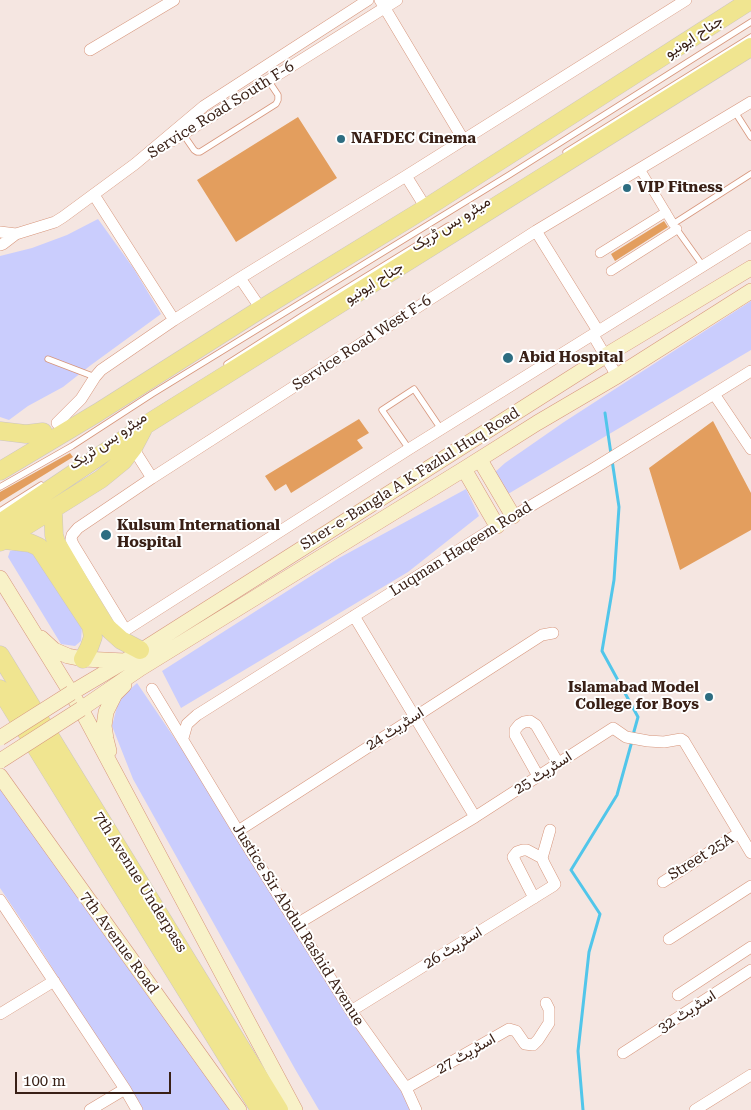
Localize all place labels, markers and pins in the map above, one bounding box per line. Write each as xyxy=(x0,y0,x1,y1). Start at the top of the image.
place label: NAFDEC Cinema xyxy=(351,130,476,148)
marker: NAFDEC Cinema xyxy=(335,133,347,145)
place label: VIP Fitness xyxy=(637,179,723,197)
marker: VIP Fitness xyxy=(621,182,633,194)
place label: Abid Hospital xyxy=(519,349,623,367)
marker: Abid Hospital xyxy=(501,351,515,365)
place label: Kulsum International Hospital xyxy=(117,517,280,552)
marker: Kulsum International Hospital xyxy=(99,528,113,542)
place label: Islamabad Model College for Boys xyxy=(568,679,699,714)
marker: Islamabad Model College for Boys xyxy=(703,691,715,703)

